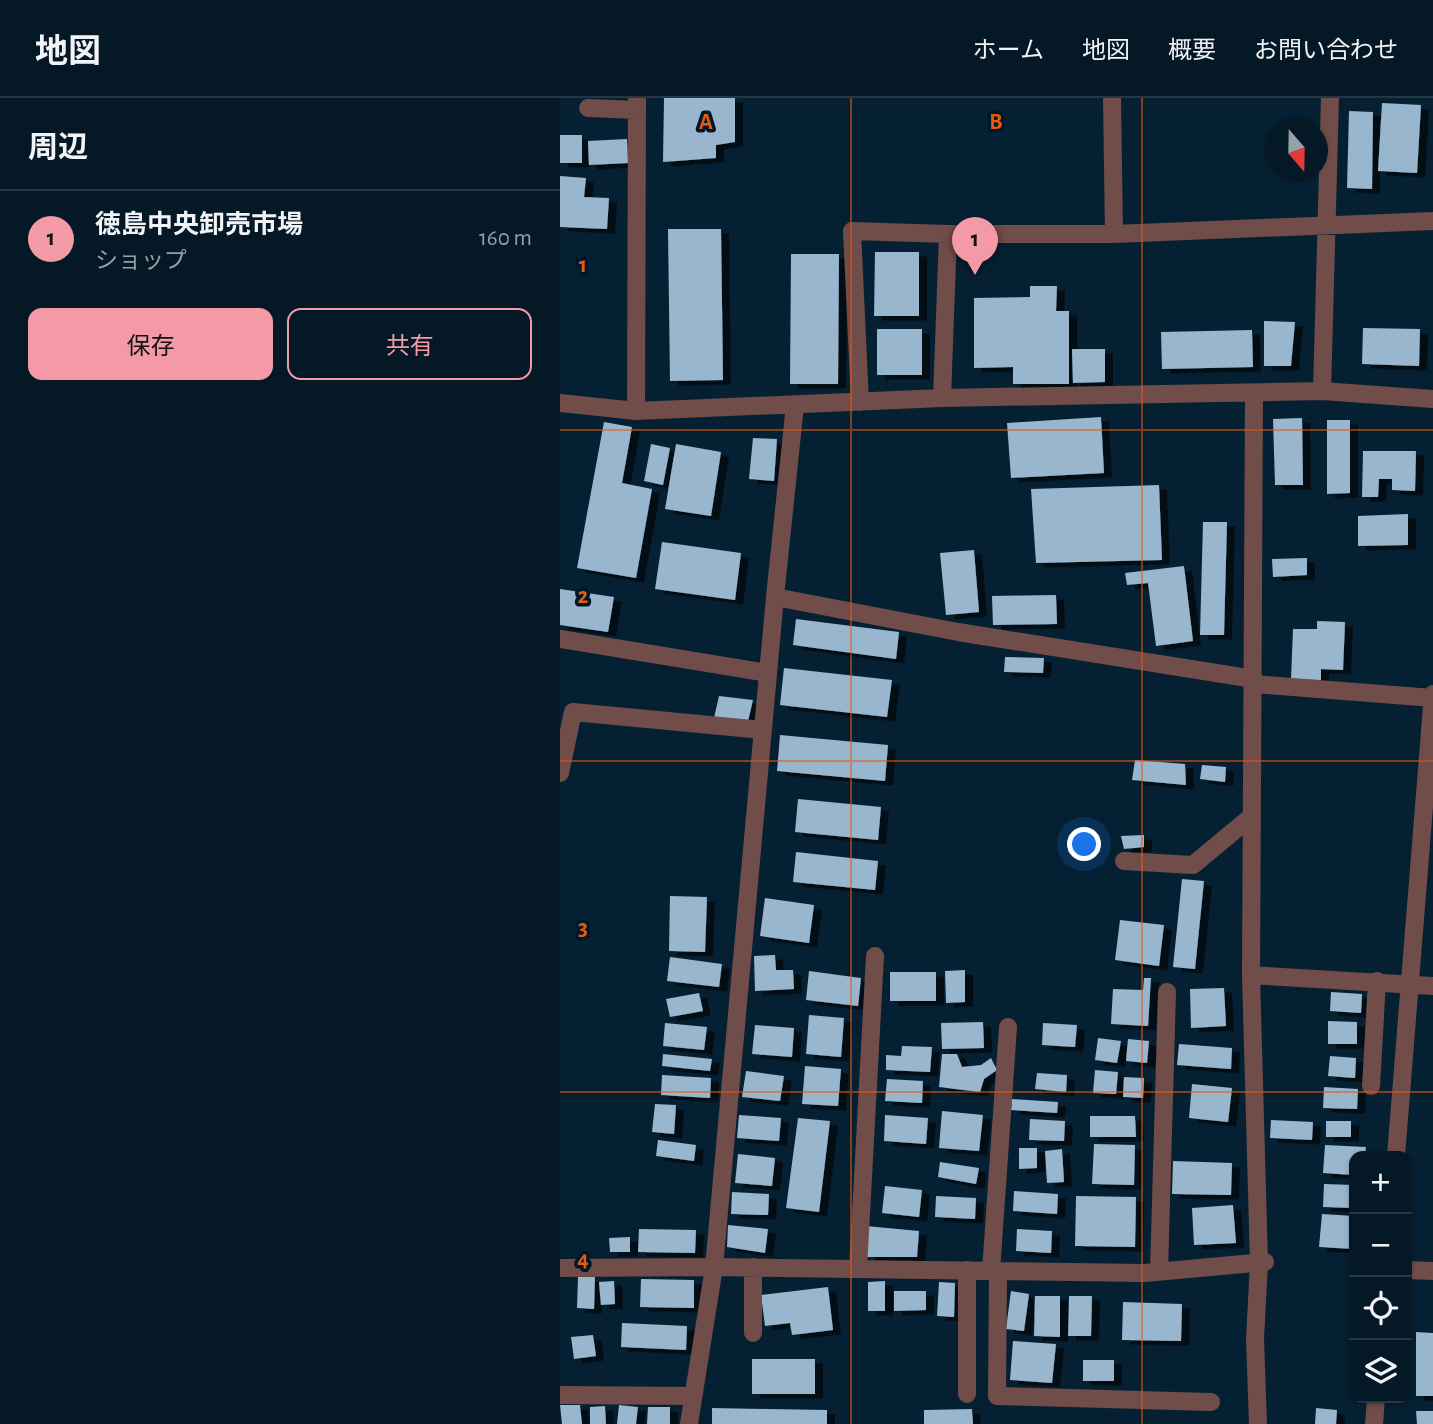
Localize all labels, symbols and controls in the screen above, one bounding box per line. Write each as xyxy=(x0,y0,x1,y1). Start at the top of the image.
text: 地図 xyxy=(35,36,101,69)
text: ホーム xyxy=(973,39,1044,63)
text: 地図 xyxy=(1082,39,1130,63)
text: 概要 xyxy=(1168,39,1216,63)
text: お問い合わせ xyxy=(1254,39,1398,63)
text: A xyxy=(699,111,713,134)
text: B xyxy=(989,111,1003,134)
north arrow xyxy=(1265,119,1328,182)
text: 周辺 xyxy=(28,133,88,163)
text: 徳島中央卸売市場 xyxy=(95,212,303,238)
pin: 1 xyxy=(952,217,998,275)
text: 1 xyxy=(47,227,55,250)
text: 160 m xyxy=(479,227,532,250)
text: ショップ xyxy=(95,250,187,273)
text: 1 xyxy=(579,254,587,277)
button: 保存 xyxy=(28,308,273,380)
button: 共有 xyxy=(287,308,532,380)
text: 2 xyxy=(578,585,589,608)
your location xyxy=(1067,827,1101,861)
text: 3 xyxy=(578,917,588,940)
map controls xyxy=(1349,1151,1412,1403)
button: + xyxy=(1349,1151,1412,1214)
button: − xyxy=(1349,1214,1412,1277)
text: 4 xyxy=(577,1248,589,1271)
button: locate xyxy=(1349,1277,1412,1340)
button: layers xyxy=(1349,1340,1412,1403)

